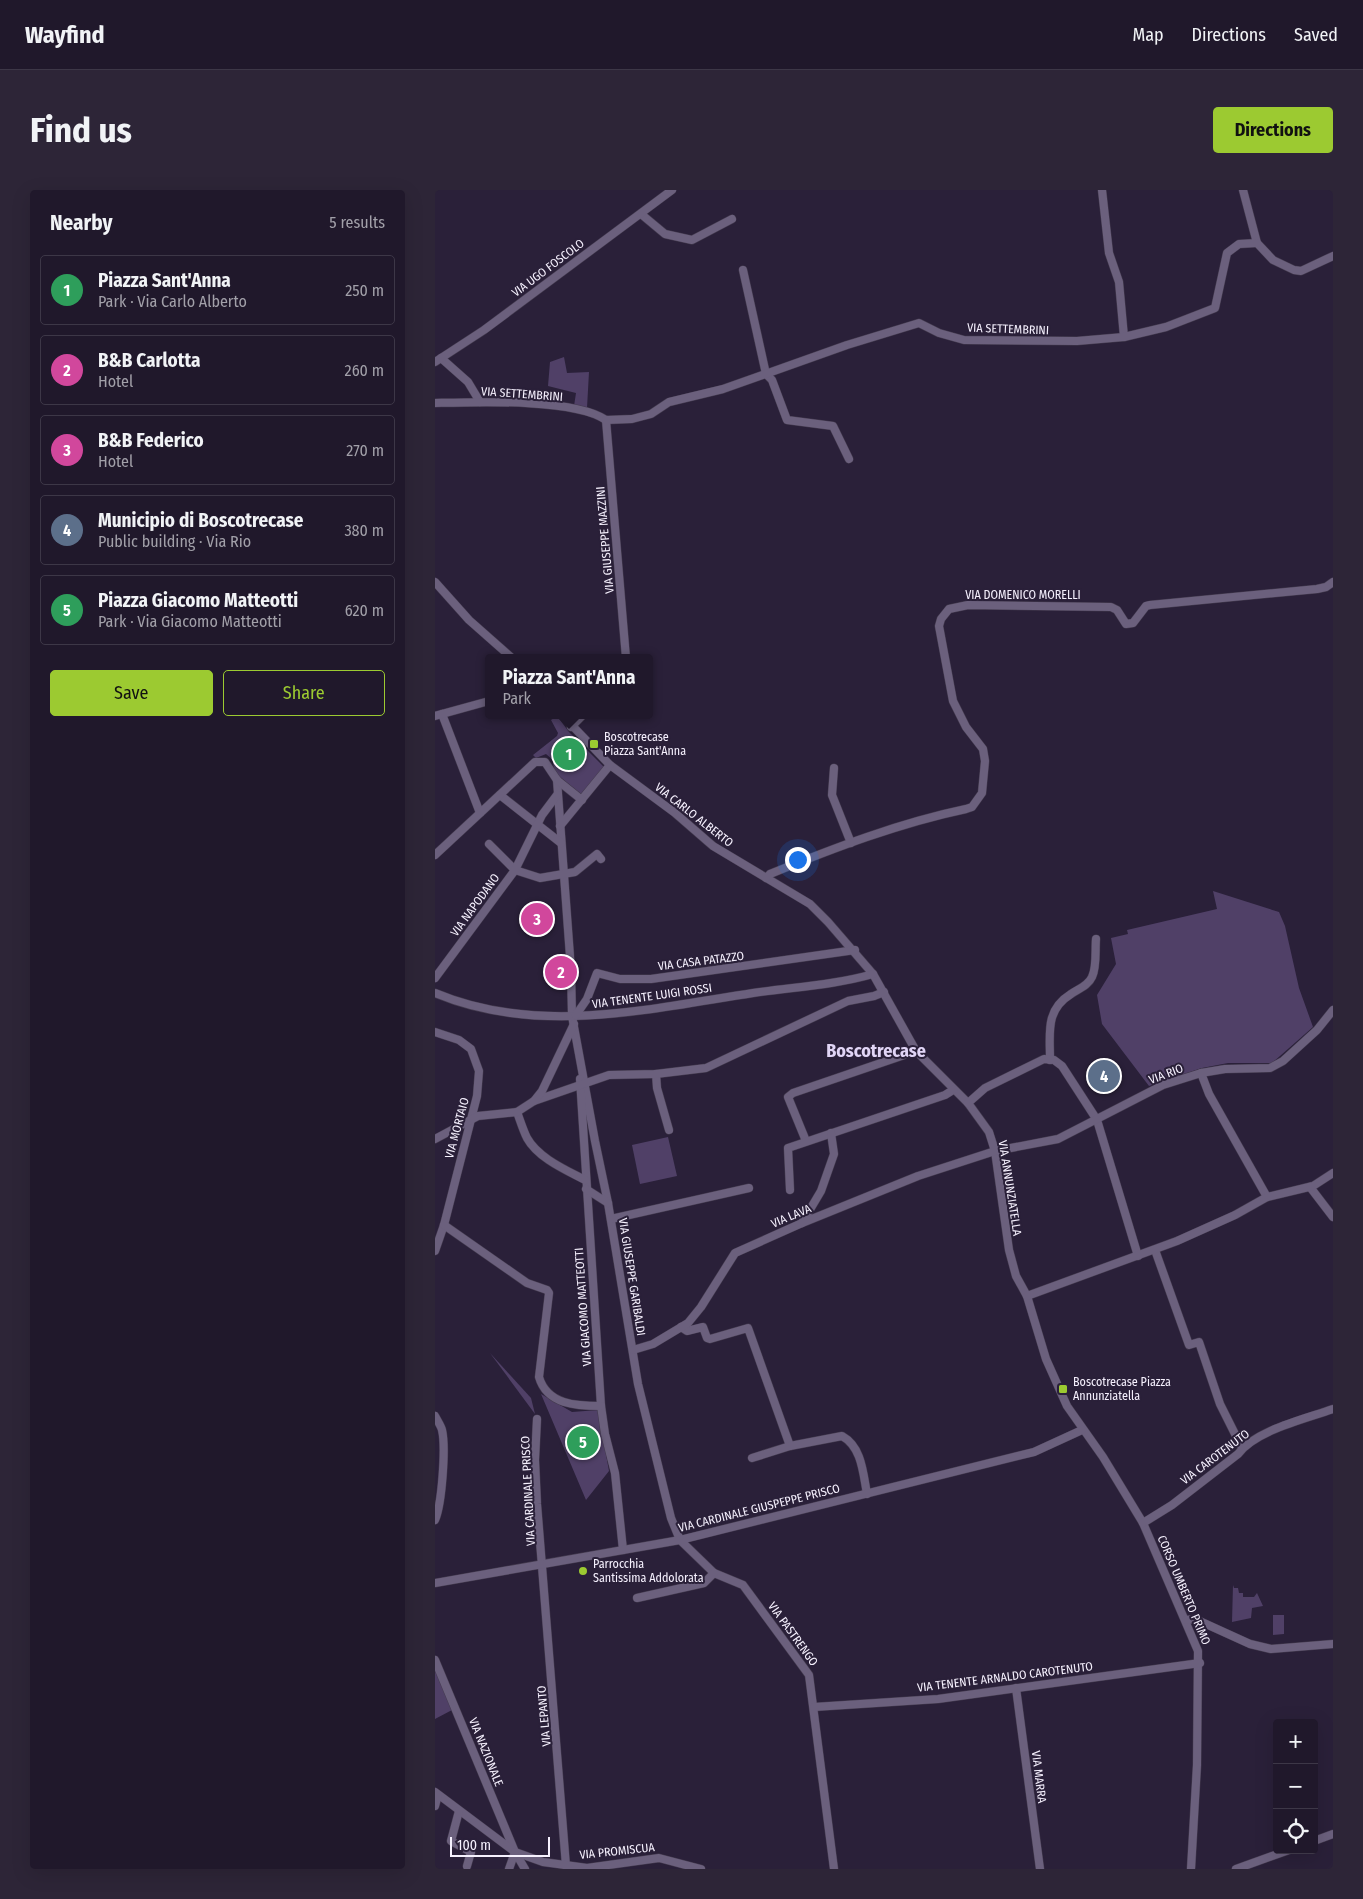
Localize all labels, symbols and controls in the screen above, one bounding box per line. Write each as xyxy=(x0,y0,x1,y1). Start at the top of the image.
text: Wayfind xyxy=(25,21,105,49)
text: Map xyxy=(1132,24,1164,46)
text: Directions xyxy=(1192,24,1266,46)
text: Saved xyxy=(1294,24,1338,46)
button: Directions xyxy=(1213,107,1333,153)
text: Find us xyxy=(30,109,132,151)
text: Nearby xyxy=(50,210,112,236)
text: 5 results xyxy=(329,213,385,232)
street label: VIA UGO FOSCOLO xyxy=(509,236,587,300)
text: Piazza Sant'Anna xyxy=(98,269,231,292)
text: 1 xyxy=(64,281,70,300)
text: 250 m xyxy=(345,281,384,300)
text: Park · Via Carlo Alberto xyxy=(98,292,247,311)
street label: VIA SETTEMBRINI xyxy=(967,321,1049,337)
text: B&B Carlotta xyxy=(98,349,200,372)
text: 2 xyxy=(63,361,71,380)
text: 260 m xyxy=(345,361,384,380)
text: Hotel xyxy=(98,372,133,391)
street label: VIA SETTEMBRINI xyxy=(481,384,563,404)
text: B&B Federico xyxy=(98,429,204,452)
text: 3 xyxy=(63,441,71,460)
text: 270 m xyxy=(346,441,384,460)
text: Hotel xyxy=(98,452,133,471)
street label: VIA GIUSEPPE MAZZINI xyxy=(593,486,617,594)
text: Municipio di Boscotrecase xyxy=(98,509,303,532)
text: 4 xyxy=(63,521,71,540)
text: 380 m xyxy=(344,521,384,540)
text: Public building · Via Rio xyxy=(98,532,251,551)
street label: VIA DOMENICO MORELLI xyxy=(965,588,1081,602)
text: Piazza Giacomo Matteotti xyxy=(98,589,298,612)
text: 5 xyxy=(63,601,71,620)
text: 620 m xyxy=(345,601,384,620)
text: Park · Via Giacomo Matteotti xyxy=(98,612,282,631)
popup xyxy=(485,654,653,719)
text: Piazza Sant'Anna xyxy=(503,666,635,689)
button: Save xyxy=(50,670,213,716)
button: Share xyxy=(223,670,385,716)
text: Park xyxy=(503,689,531,708)
place label: Boscotrecase Piazza Sant'Anna xyxy=(604,730,686,758)
pin: 1 xyxy=(553,735,585,773)
marker: Boscotrecase Piazza Sant'Anna xyxy=(588,738,600,750)
street label: VIA CARLO ALBERTO xyxy=(652,780,736,850)
your location xyxy=(785,847,811,873)
street label: VIA NAPODANO xyxy=(448,871,502,939)
pin: 3 xyxy=(521,900,553,938)
street label: VIA CASA PATAZZO xyxy=(657,949,745,973)
pin: 2 xyxy=(545,953,577,991)
street label: VIA TENENTE LUIGI ROSSI xyxy=(591,981,713,1011)
district label: Boscotrecase xyxy=(826,1040,926,1062)
pin: 4 xyxy=(1088,1057,1120,1095)
street label: VIA RIO xyxy=(1147,1061,1185,1087)
street label: VIA MORTAIO xyxy=(442,1096,472,1160)
street label: VIA ANNUNZIATELLA xyxy=(996,1139,1025,1237)
street label: VIA LAVA xyxy=(769,1201,814,1231)
street label: VIA GIUSEPPE GARIBALDI xyxy=(616,1217,648,1337)
street label: VIA GIACOMO MATTEOTTI xyxy=(572,1247,594,1367)
place label: Boscotrecase Piazza Annunziatella xyxy=(1073,1375,1171,1403)
marker: Boscotrecase Piazza Annunziatella xyxy=(1057,1383,1069,1395)
pin: 5 xyxy=(567,1423,599,1461)
street label: VIA CAROTENUTO xyxy=(1178,1427,1252,1487)
street label: VIA CARDINALE PRISCO xyxy=(518,1436,538,1546)
street label: VIA CARDINALE GIUSPEPPE PRISCO xyxy=(677,1481,841,1535)
street label: CORSO UMBERTO PRIMO xyxy=(1155,1533,1213,1647)
place label: Parrocchia Santissima Addolorata xyxy=(593,1557,704,1585)
marker: Parrocchia Santissima Addolorata xyxy=(577,1565,589,1577)
street label: VIA PASTRENGO xyxy=(765,1599,821,1669)
street label: VIA TENENTE ARNALDO CAROTENUTO xyxy=(916,1659,1094,1695)
street label: VIA LEPANTO xyxy=(534,1685,554,1747)
street label: VIA NAZIONALE xyxy=(466,1716,506,1789)
map controls xyxy=(1273,1719,1318,1854)
button: + xyxy=(1273,1719,1318,1764)
street label: VIA MARRA xyxy=(1029,1750,1049,1805)
button: − xyxy=(1273,1764,1318,1809)
button: locate xyxy=(1273,1809,1318,1854)
scale bar xyxy=(450,1834,550,1857)
text: 100 m xyxy=(457,1837,491,1854)
street label: VIA PROMISCUA xyxy=(579,1840,656,1862)

